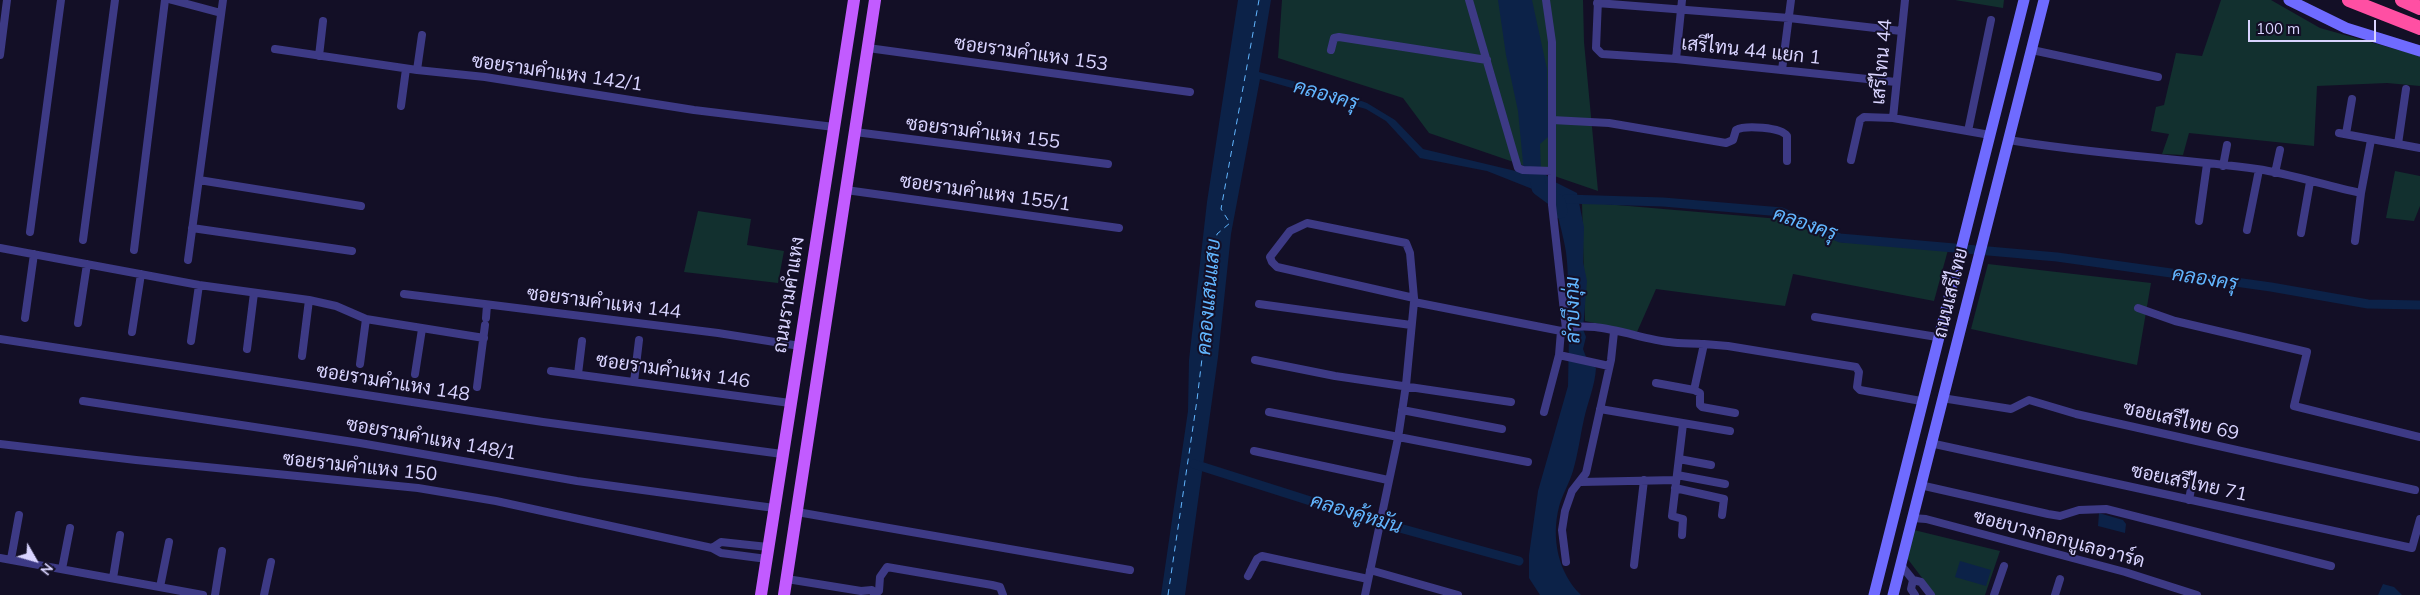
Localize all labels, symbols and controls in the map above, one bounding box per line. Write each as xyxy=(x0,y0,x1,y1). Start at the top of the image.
scale bar xyxy=(2250,10,2378,42)
street label: เสรีไทน 44 xyxy=(1867,18,1897,106)
text: 100 m xyxy=(2256,19,2300,38)
street label: ซอยรามคำแหง 153 xyxy=(952,32,1110,76)
street label: เสรีไทน 44 แยก 1 xyxy=(1680,32,1822,70)
street label: ซอยรามคำแหง 142/1 xyxy=(470,50,644,96)
water label: คลองครุ xyxy=(1291,74,1361,116)
street label: ซอยรามคำแหง 155 xyxy=(905,112,1061,154)
street label: ซอยรามคำแหง 155/1 xyxy=(898,170,1072,216)
water label: คลองครุ xyxy=(1770,202,1840,246)
street label: ถนนรามคำแหง xyxy=(769,235,809,355)
water label: คลองแสนแสบ xyxy=(1192,238,1226,356)
street label: ถนนเสรีไทย xyxy=(1929,246,1973,340)
water label: คลองครุ xyxy=(2170,262,2240,296)
water label: ลำบึงกุ่ม xyxy=(1560,276,1586,344)
street label: ซอยรามคำแหง 144 xyxy=(526,282,682,324)
street label: ซอยรามคำแหง 146 xyxy=(594,349,752,393)
street label: ซอยรามคำแหง 148 xyxy=(315,360,471,406)
street label: ซอยเสรีไทย 69 xyxy=(2121,397,2241,445)
street label: ซอยรามคำแหง 148/1 xyxy=(344,413,518,465)
street label: ซอยรามคำแหง 150 xyxy=(282,448,438,486)
street label: ซอยเสรีไทย 71 xyxy=(2129,460,2249,506)
water label: คลองคู้หมัน xyxy=(1307,489,1405,539)
street label: ซอยบางกอกบูเลอวาร์ด xyxy=(1971,505,2147,573)
north arrow xyxy=(10,535,60,585)
text: N xyxy=(36,560,57,579)

